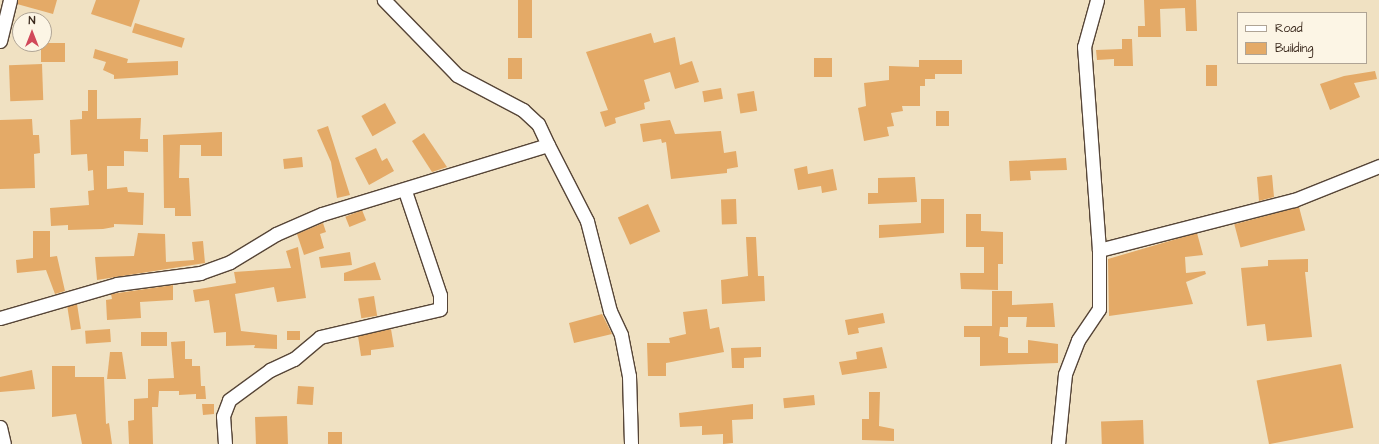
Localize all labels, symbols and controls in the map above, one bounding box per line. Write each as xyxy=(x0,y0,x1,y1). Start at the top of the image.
north arrow xyxy=(12,12,52,52)
legend xyxy=(1237,12,1367,64)
text: N xyxy=(29,13,35,28)
text: Road xyxy=(1275,20,1303,37)
text: Building xyxy=(1275,40,1313,57)

